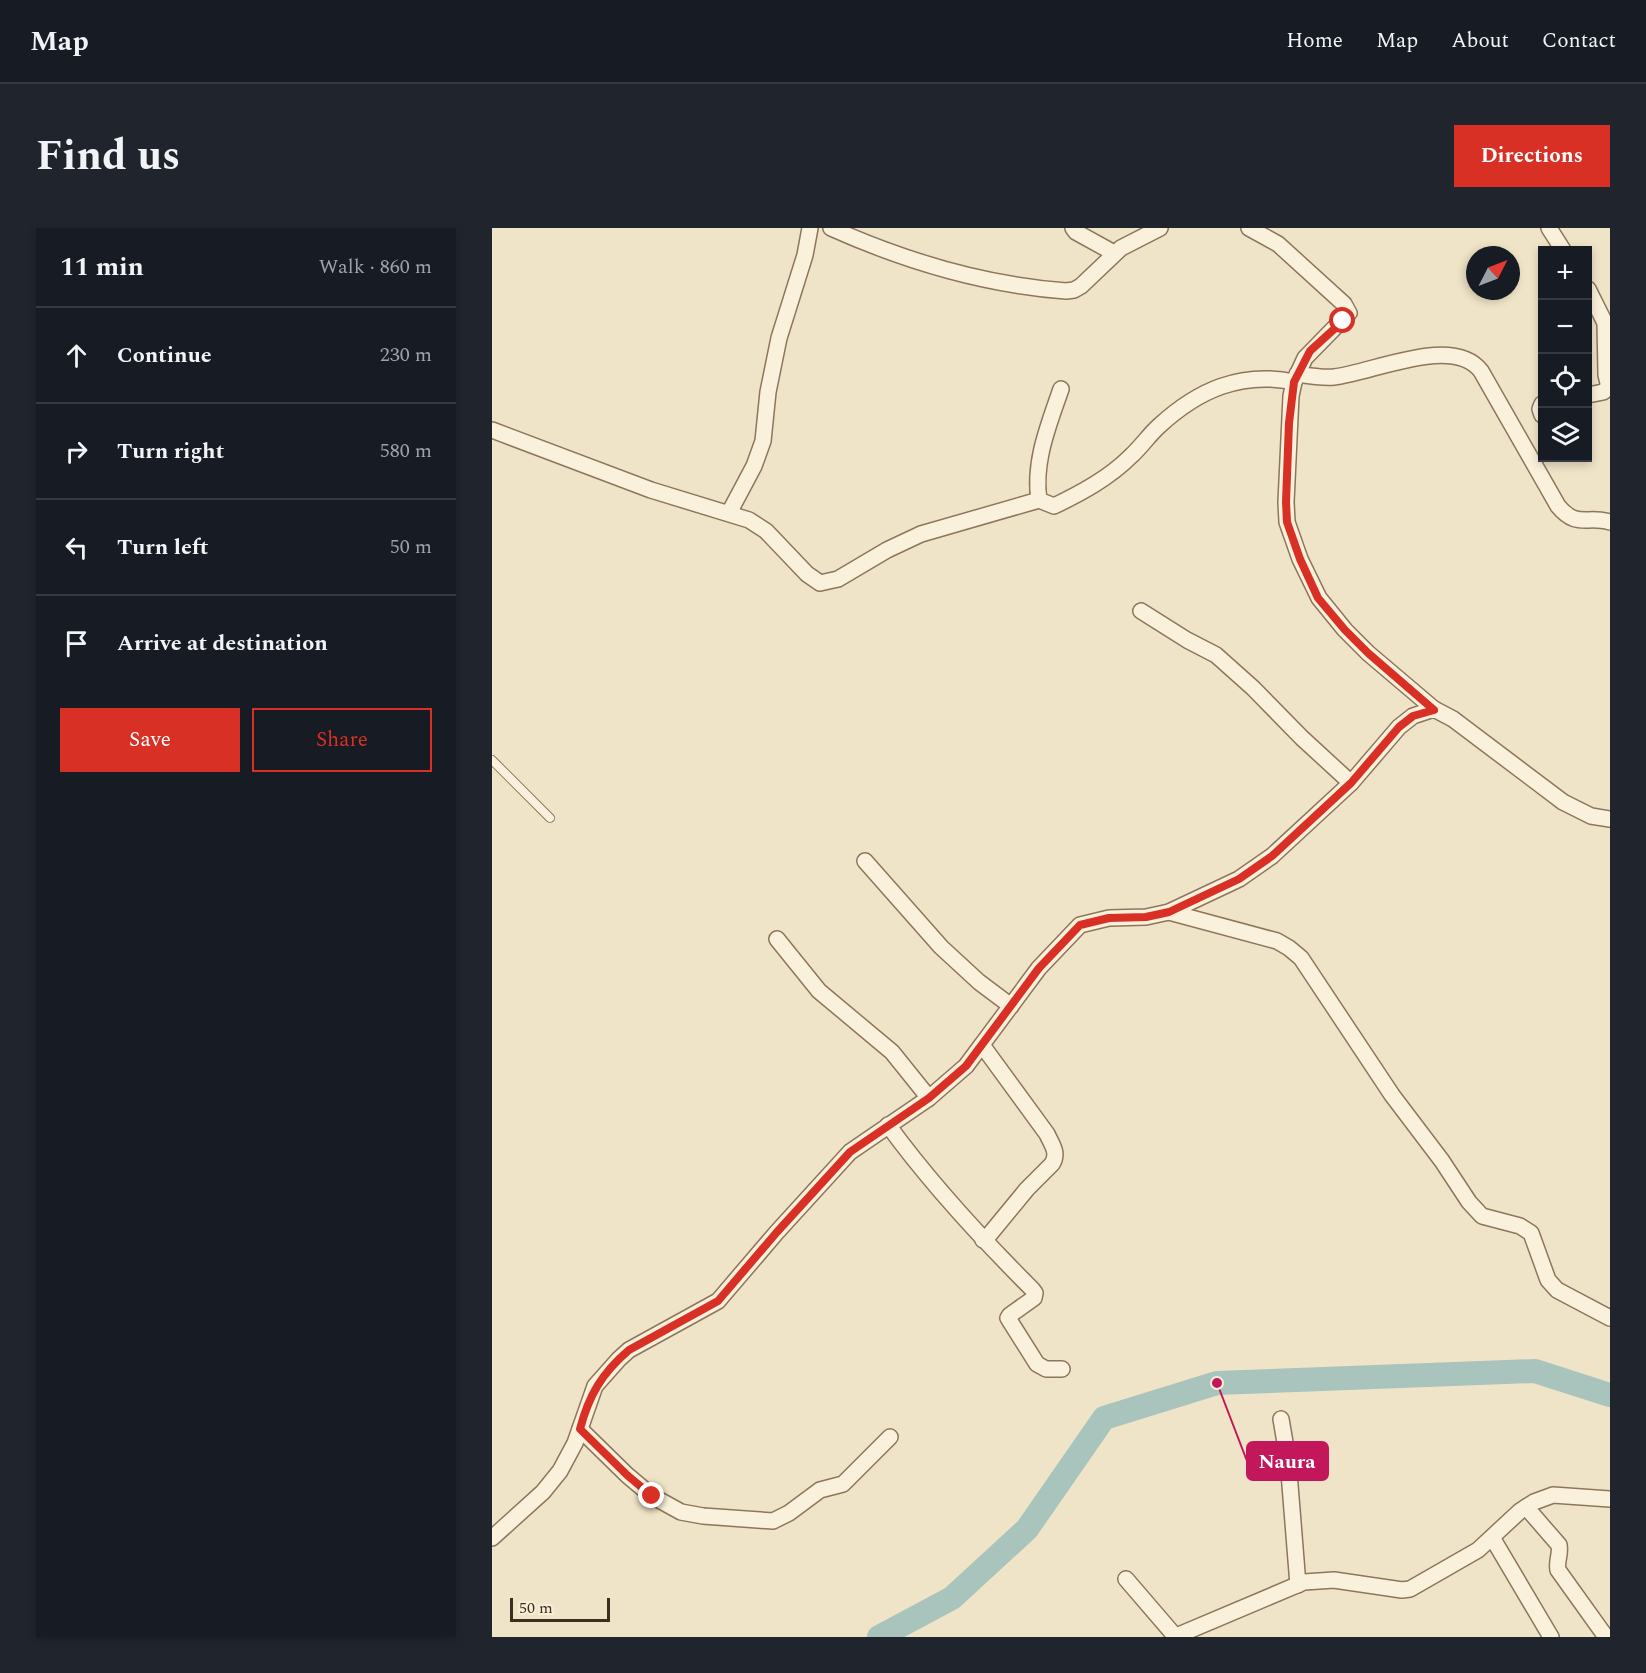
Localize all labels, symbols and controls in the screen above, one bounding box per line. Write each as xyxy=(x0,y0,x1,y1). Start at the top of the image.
text: Map xyxy=(30,20,89,63)
text: Home xyxy=(1286,25,1343,57)
text: Map xyxy=(1376,25,1418,57)
text: About xyxy=(1451,25,1509,57)
text: Contact xyxy=(1542,25,1616,57)
text: Find us xyxy=(36,125,180,188)
button: Directions xyxy=(1454,125,1610,187)
north arrow xyxy=(1466,246,1520,300)
map controls xyxy=(1538,246,1592,462)
button: + xyxy=(1538,246,1592,300)
text: 11 min xyxy=(60,247,144,287)
text: Walk · 860 m xyxy=(319,252,432,282)
button: − xyxy=(1538,300,1592,354)
route start xyxy=(1329,307,1355,333)
icon: ahead xyxy=(60,339,93,372)
text: Continue xyxy=(117,339,212,372)
text: 230 m xyxy=(380,340,432,370)
button: locate xyxy=(1538,354,1592,408)
button: layers xyxy=(1538,408,1592,462)
icon: right xyxy=(60,435,93,468)
text: Turn right xyxy=(117,435,224,468)
text: 580 m xyxy=(380,436,432,466)
icon: left xyxy=(60,531,93,564)
text: Turn left xyxy=(117,531,209,564)
text: 50 m xyxy=(390,532,432,562)
icon: arrive xyxy=(60,627,93,660)
text: Arrive at destination xyxy=(117,627,328,660)
button: Save xyxy=(60,708,240,772)
button: Share xyxy=(252,708,432,772)
callout: Naura xyxy=(1247,1442,1328,1480)
text: Naura xyxy=(1258,1447,1316,1477)
route end xyxy=(638,1482,664,1508)
scale bar xyxy=(510,1595,610,1622)
text: 50 m xyxy=(519,1596,553,1620)

